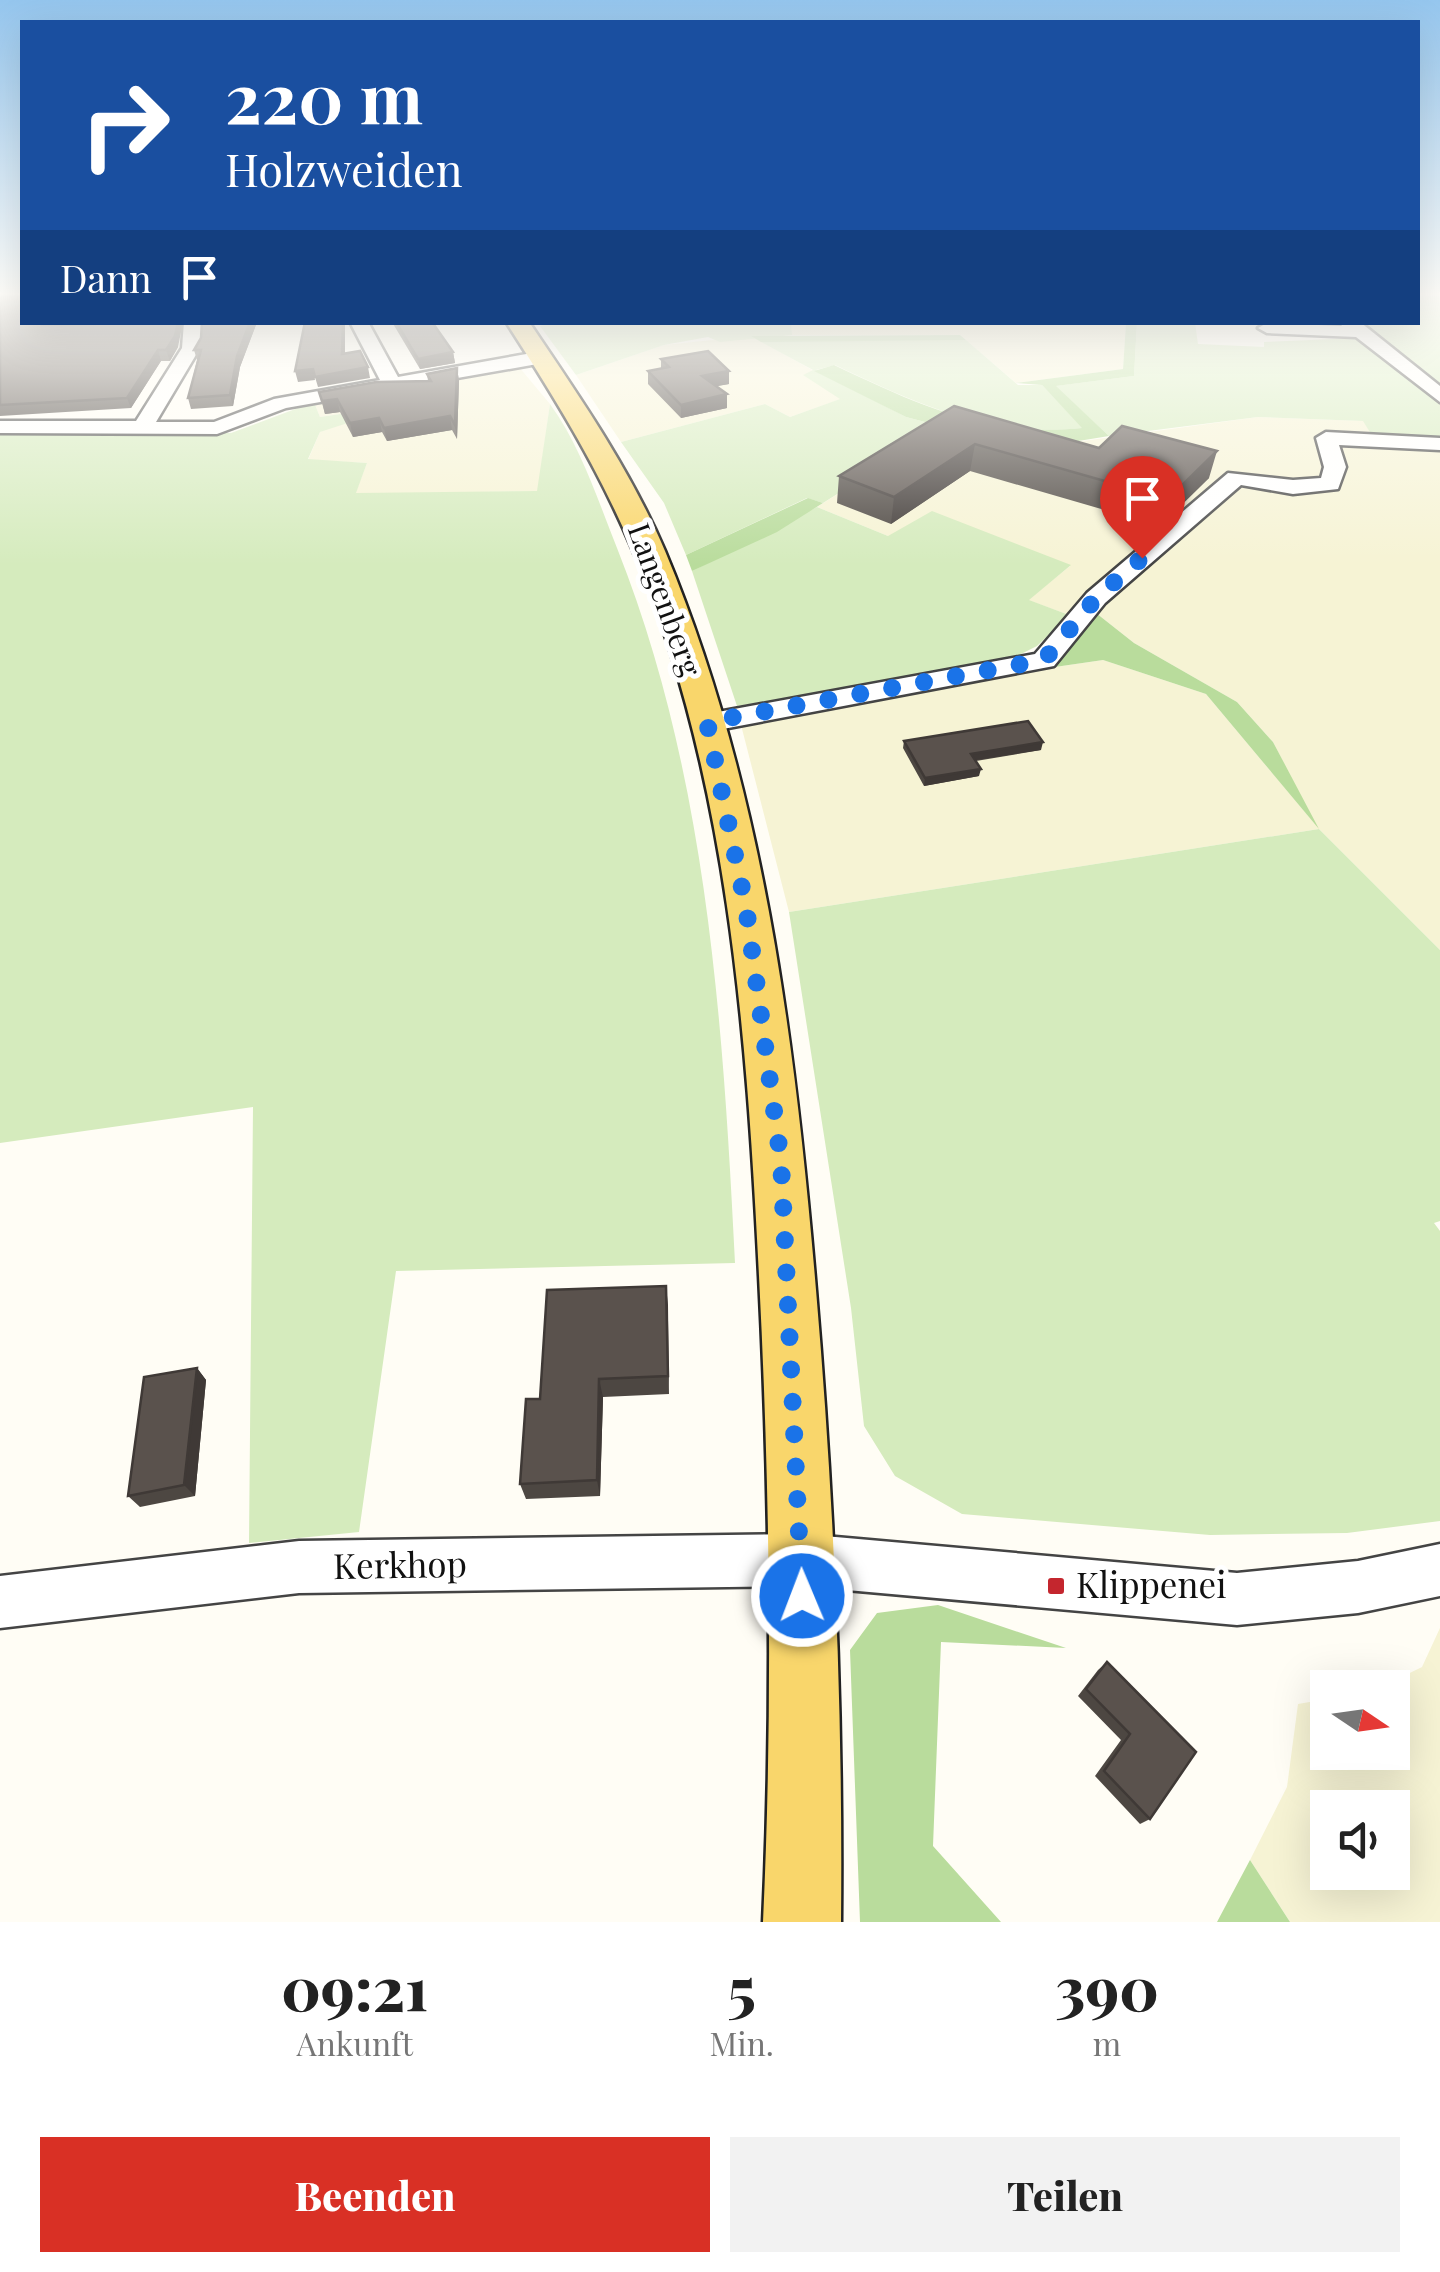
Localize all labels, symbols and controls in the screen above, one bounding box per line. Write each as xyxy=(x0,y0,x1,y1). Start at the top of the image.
text: 220 m xyxy=(225,48,423,142)
icon: right xyxy=(60,60,190,190)
text: Holzweiden xyxy=(225,138,463,198)
icon: arrive xyxy=(172,250,227,305)
text: Dann xyxy=(60,252,152,303)
pin xyxy=(1100,456,1185,559)
icon: arrive xyxy=(1115,471,1170,526)
street label: Langenberg xyxy=(620,517,712,682)
street label: Kerkhop xyxy=(333,1539,467,1588)
position arrow xyxy=(750,1544,854,1648)
place label: Klippenei xyxy=(1076,1560,1226,1607)
marker: Klippenei xyxy=(1045,1575,1067,1597)
north arrow xyxy=(1310,1670,1410,1770)
map controls xyxy=(1310,1670,1410,1890)
button: sound xyxy=(1310,1790,1410,1890)
text: 09:21 xyxy=(281,1946,428,2026)
text: 5 xyxy=(727,1946,756,2026)
text: 390 xyxy=(1055,1946,1159,2026)
text: Ankunft xyxy=(296,2021,413,2064)
text: Min. xyxy=(710,2021,774,2064)
text: m xyxy=(1093,2021,1121,2064)
button: Beenden xyxy=(40,2137,710,2252)
button: Teilen xyxy=(730,2137,1400,2252)

